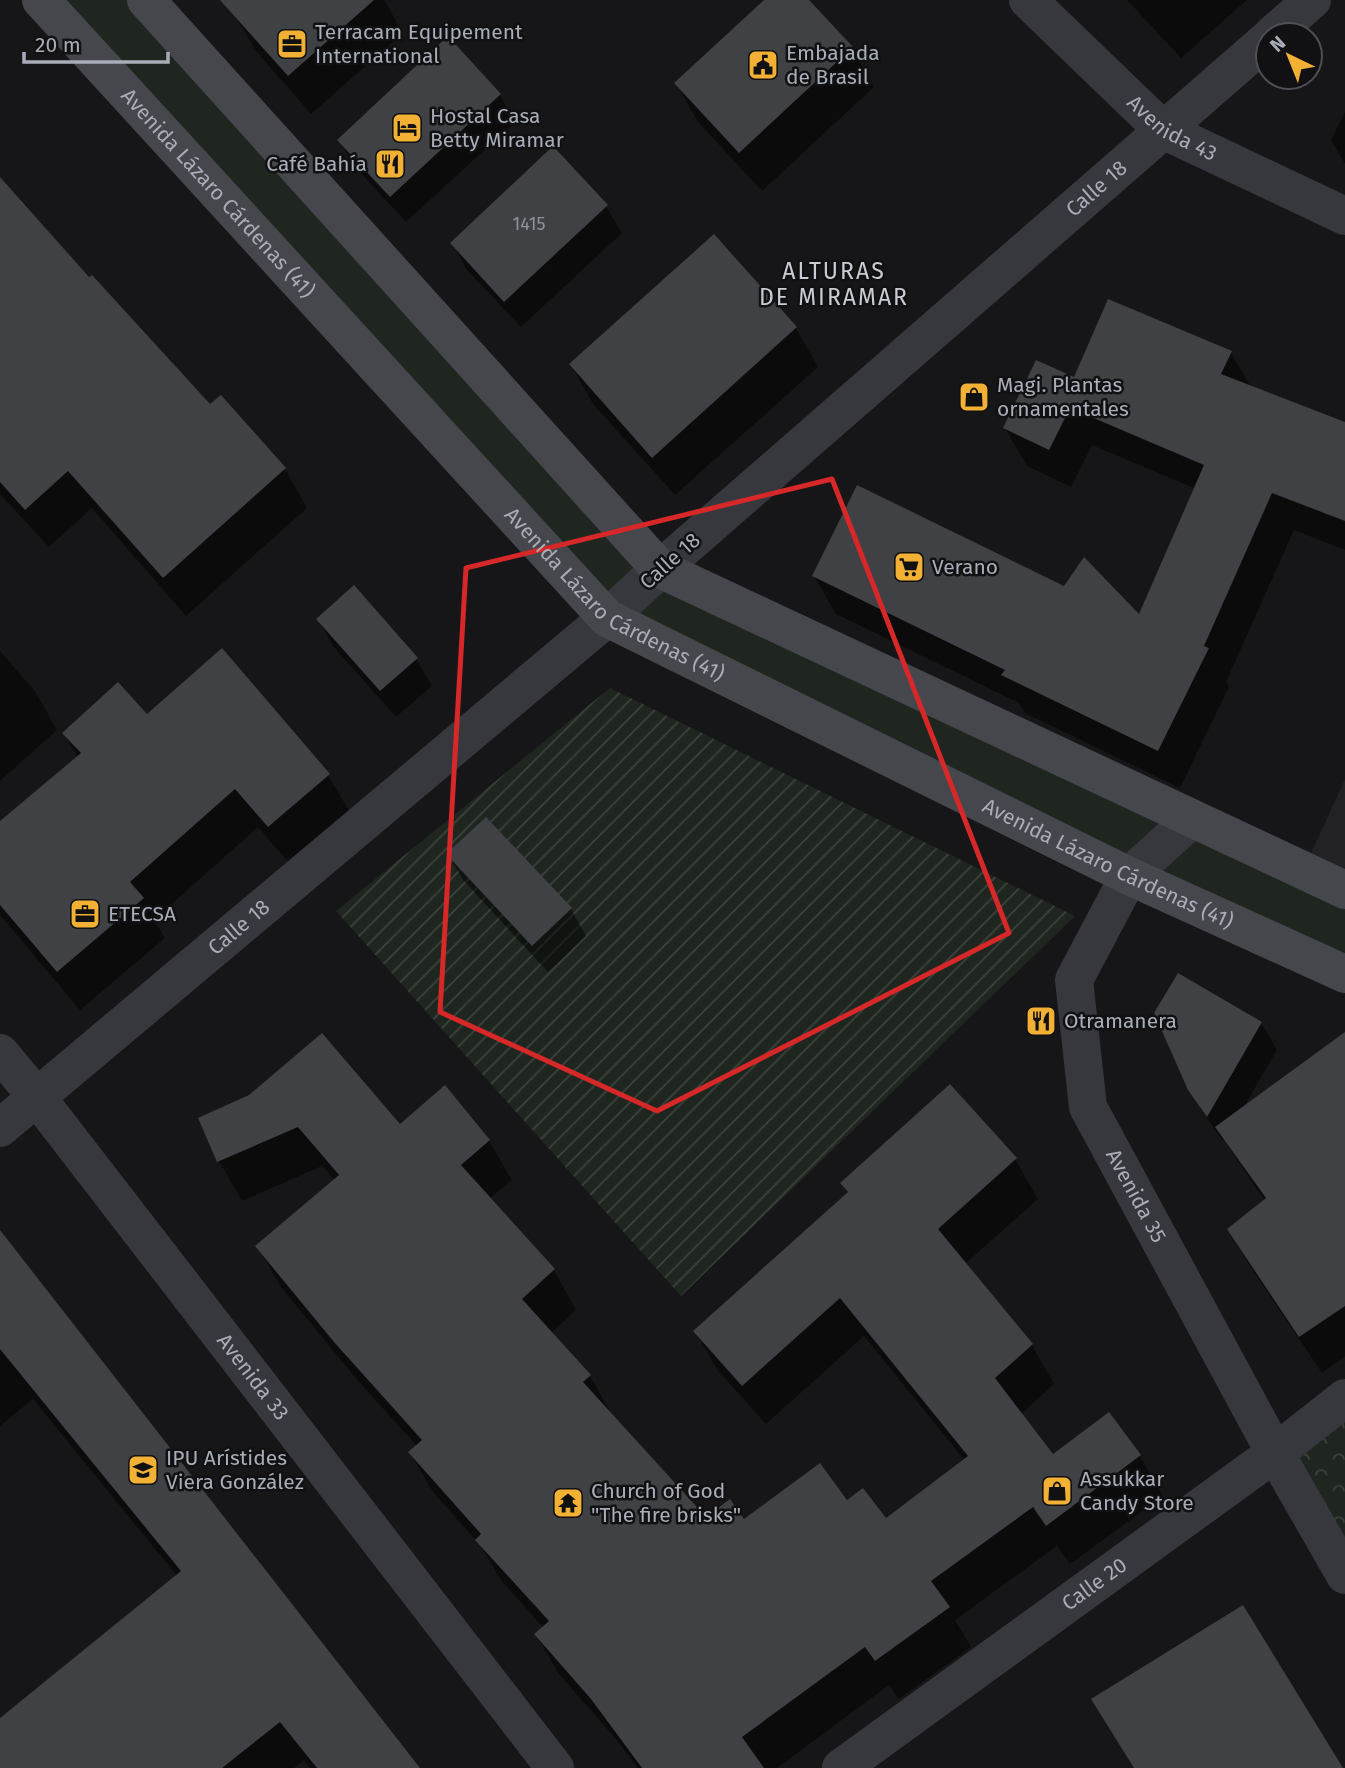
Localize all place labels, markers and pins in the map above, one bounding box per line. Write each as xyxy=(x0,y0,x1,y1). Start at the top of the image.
place label: Terracam Equipement International xyxy=(315,19,523,69)
office icon: Terracam Equipement International xyxy=(275,27,309,61)
place label: Embajada de Brasil xyxy=(786,40,880,90)
public building icon: Embajada de Brasil xyxy=(746,48,780,82)
place label: Hostal Casa Betty Miramar xyxy=(430,103,564,153)
hotel icon: Hostal Casa Betty Miramar xyxy=(390,111,424,145)
restaurant icon: Café Bahía xyxy=(373,147,407,181)
place label: Café Bahía xyxy=(266,151,367,177)
place label: Magi. Plantas ornamentales xyxy=(997,372,1129,422)
shop icon: Magi. Plantas ornamentales xyxy=(957,380,991,414)
supermarket icon: Verano xyxy=(892,550,926,584)
place label: Verano xyxy=(932,554,998,580)
office icon: ETECSA xyxy=(68,897,102,931)
place label: ETECSA xyxy=(108,901,176,927)
restaurant icon: Otramanera xyxy=(1024,1004,1058,1038)
place label: Otramanera xyxy=(1064,1008,1177,1034)
place label: IPU Arístides Viera González xyxy=(166,1445,304,1495)
school or university icon: IPU Arístides Viera González xyxy=(126,1453,160,1487)
place label: Assukkar Candy Store xyxy=(1080,1466,1194,1516)
shop icon: Assukkar Candy Store xyxy=(1040,1474,1074,1508)
place label: Church of God "The fire brisks" xyxy=(591,1478,741,1528)
temple icon: Church of God "The fire brisks" xyxy=(551,1486,585,1520)

